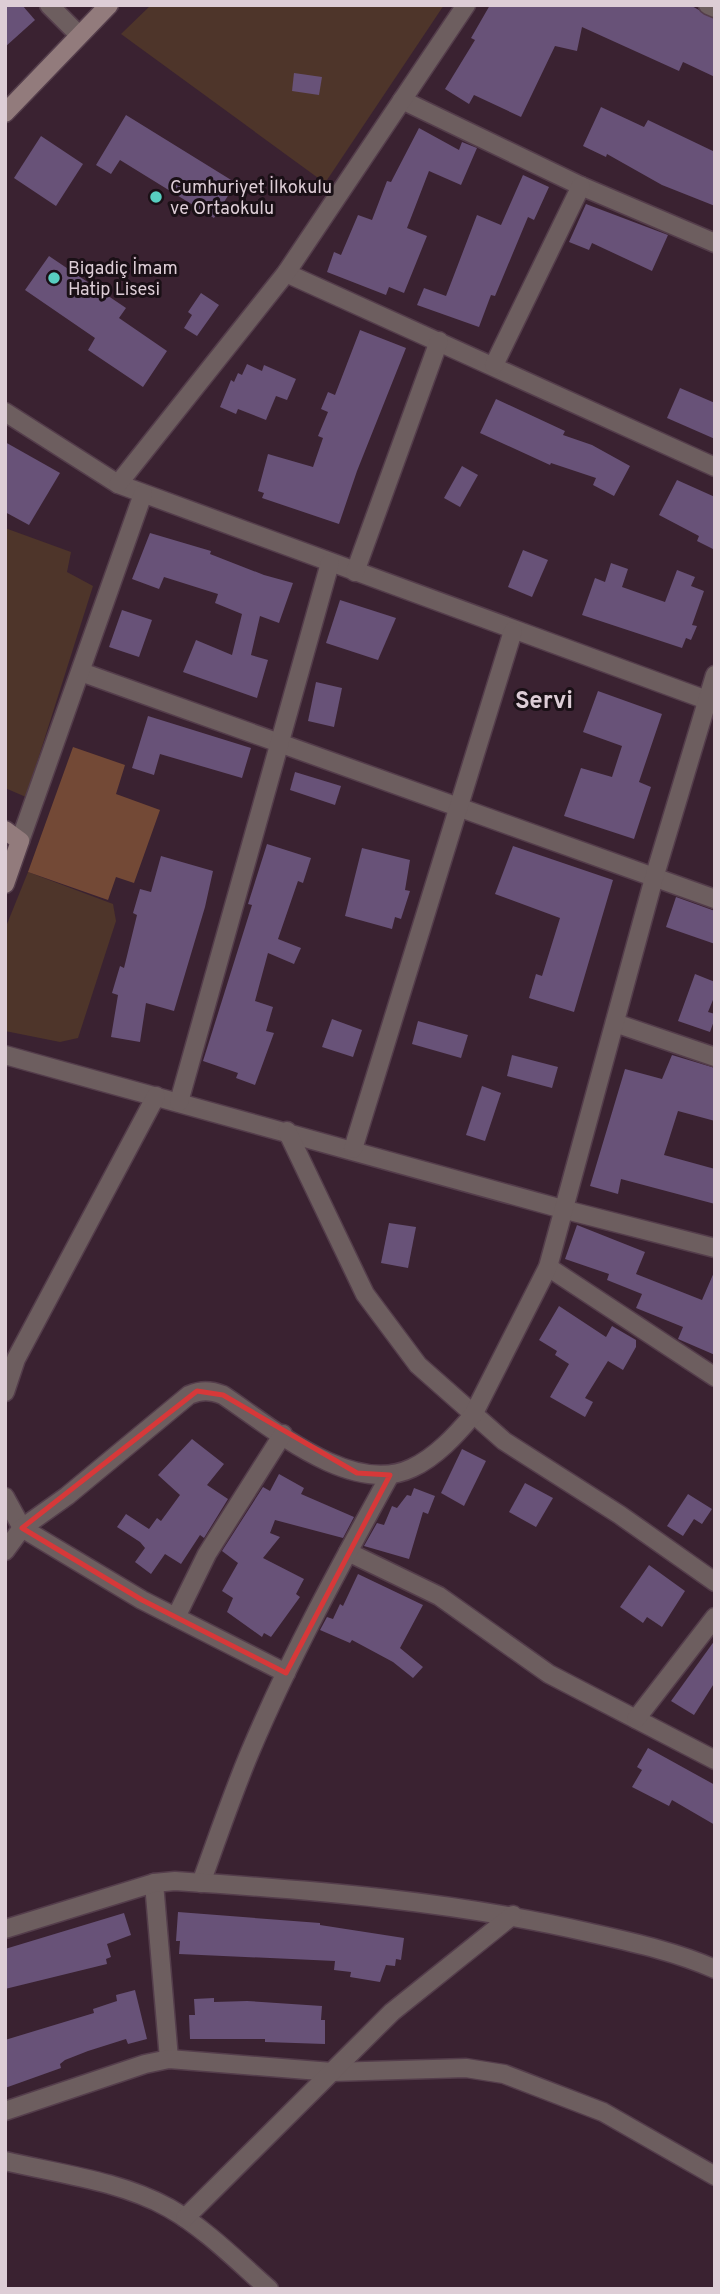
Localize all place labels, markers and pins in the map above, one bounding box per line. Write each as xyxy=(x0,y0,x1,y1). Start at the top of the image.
place label: Cumhuriyet İlkokulu ve Ortaokulu xyxy=(170,175,332,221)
marker: Cumhuriyet İlkokulu ve Ortaokulu xyxy=(148,189,164,205)
place label: Bigadiç İmam Hatip Lisesi xyxy=(68,256,178,302)
marker: Bigadiç İmam Hatip Lisesi xyxy=(46,270,62,286)

